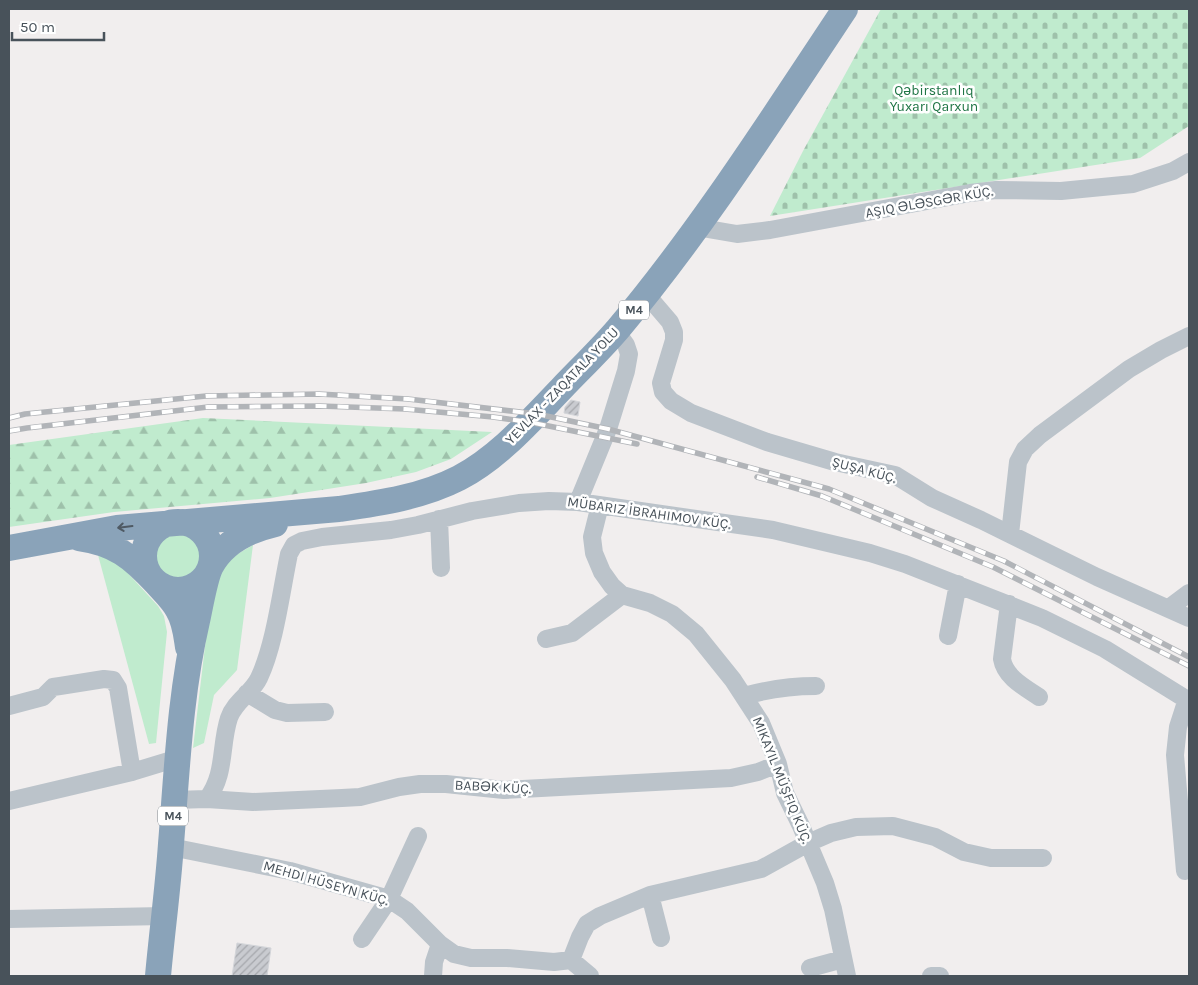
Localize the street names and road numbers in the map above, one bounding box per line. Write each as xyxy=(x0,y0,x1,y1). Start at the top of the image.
street label: AŞIQ ƏLƏSGƏR KÜÇ. xyxy=(864,182,995,222)
road number: M4 xyxy=(619,300,649,320)
street label: YEVLAX - ZAQATALA YOLU xyxy=(502,324,622,448)
street label: ŞUŞA KÜÇ. xyxy=(830,453,899,487)
street label: MÜBARIZ İBRAHIMOV KÜÇ. xyxy=(566,493,732,533)
street label: MIKAYIL MÜŞFIQ KÜÇ. xyxy=(749,714,815,846)
street label: BABƏK KÜÇ. xyxy=(454,777,532,798)
road number: M4 xyxy=(158,806,188,826)
street label: MEHDI HÜSEYN KÜÇ. xyxy=(261,857,391,909)

